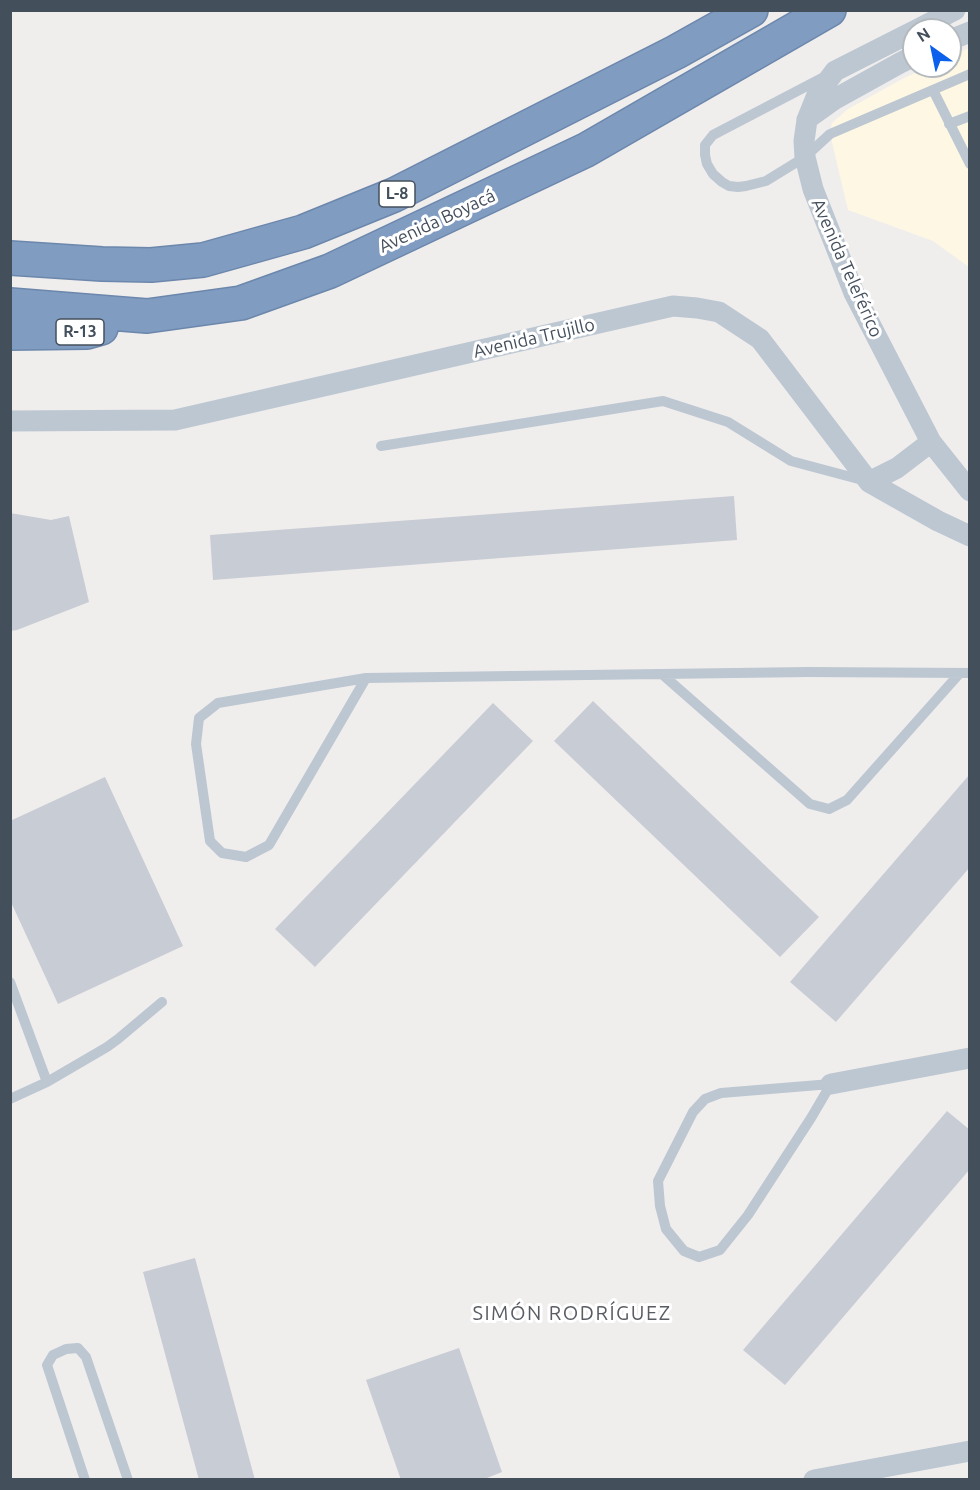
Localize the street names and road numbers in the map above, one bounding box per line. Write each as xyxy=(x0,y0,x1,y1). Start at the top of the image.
road number: L-8 xyxy=(379,181,415,207)
street label: Avenida Boyacá xyxy=(375,185,499,257)
street label: Avenida Teleférico xyxy=(807,195,887,341)
street label: Avenida Trujillo xyxy=(471,314,597,362)
road number: R-13 xyxy=(56,319,104,345)

